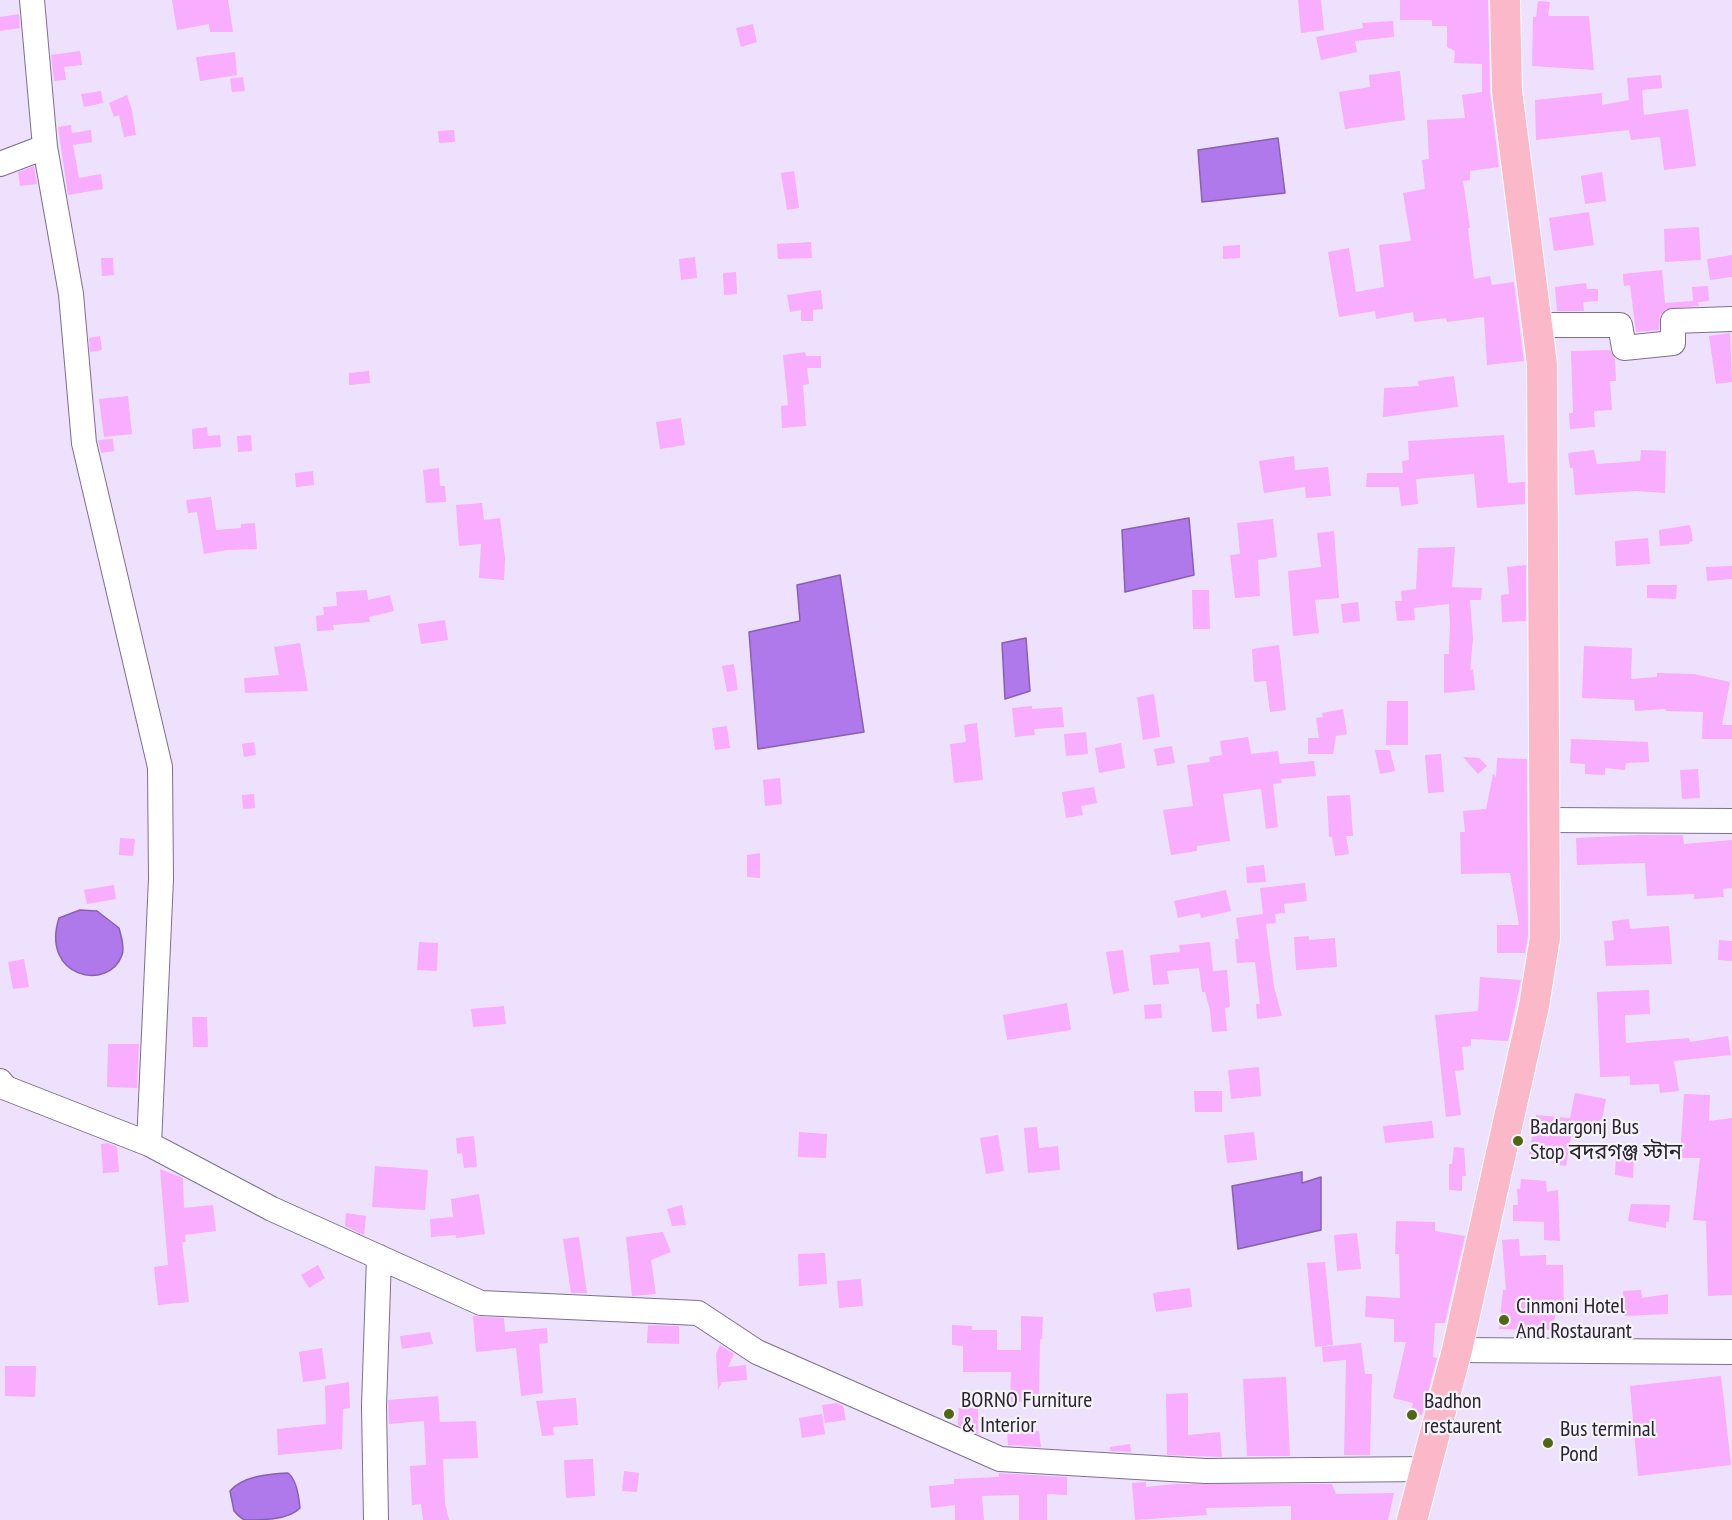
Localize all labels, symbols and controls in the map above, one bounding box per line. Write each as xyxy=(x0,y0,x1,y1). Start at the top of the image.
place label: Badargonj Bus Stop বদরগঞ্জ স্টান xyxy=(1530,1115,1682,1166)
marker: Badargonj Bus Stop বদরগঞ্জ স্টান xyxy=(1511,1134,1525,1148)
place label: Cinmoni Hotel And Rostaurant xyxy=(1516,1294,1632,1346)
marker: Cinmoni Hotel And Rostaurant xyxy=(1497,1313,1511,1327)
place label: BORNO Furniture & Interior xyxy=(961,1388,1092,1440)
place label: Badhon restaurent xyxy=(1424,1389,1502,1440)
marker: BORNO Furniture & Interior xyxy=(942,1407,956,1421)
marker: Badhon restaurent xyxy=(1405,1408,1419,1422)
place label: Bus terminal Pond xyxy=(1560,1417,1656,1468)
marker: Bus terminal Pond xyxy=(1541,1436,1555,1450)

